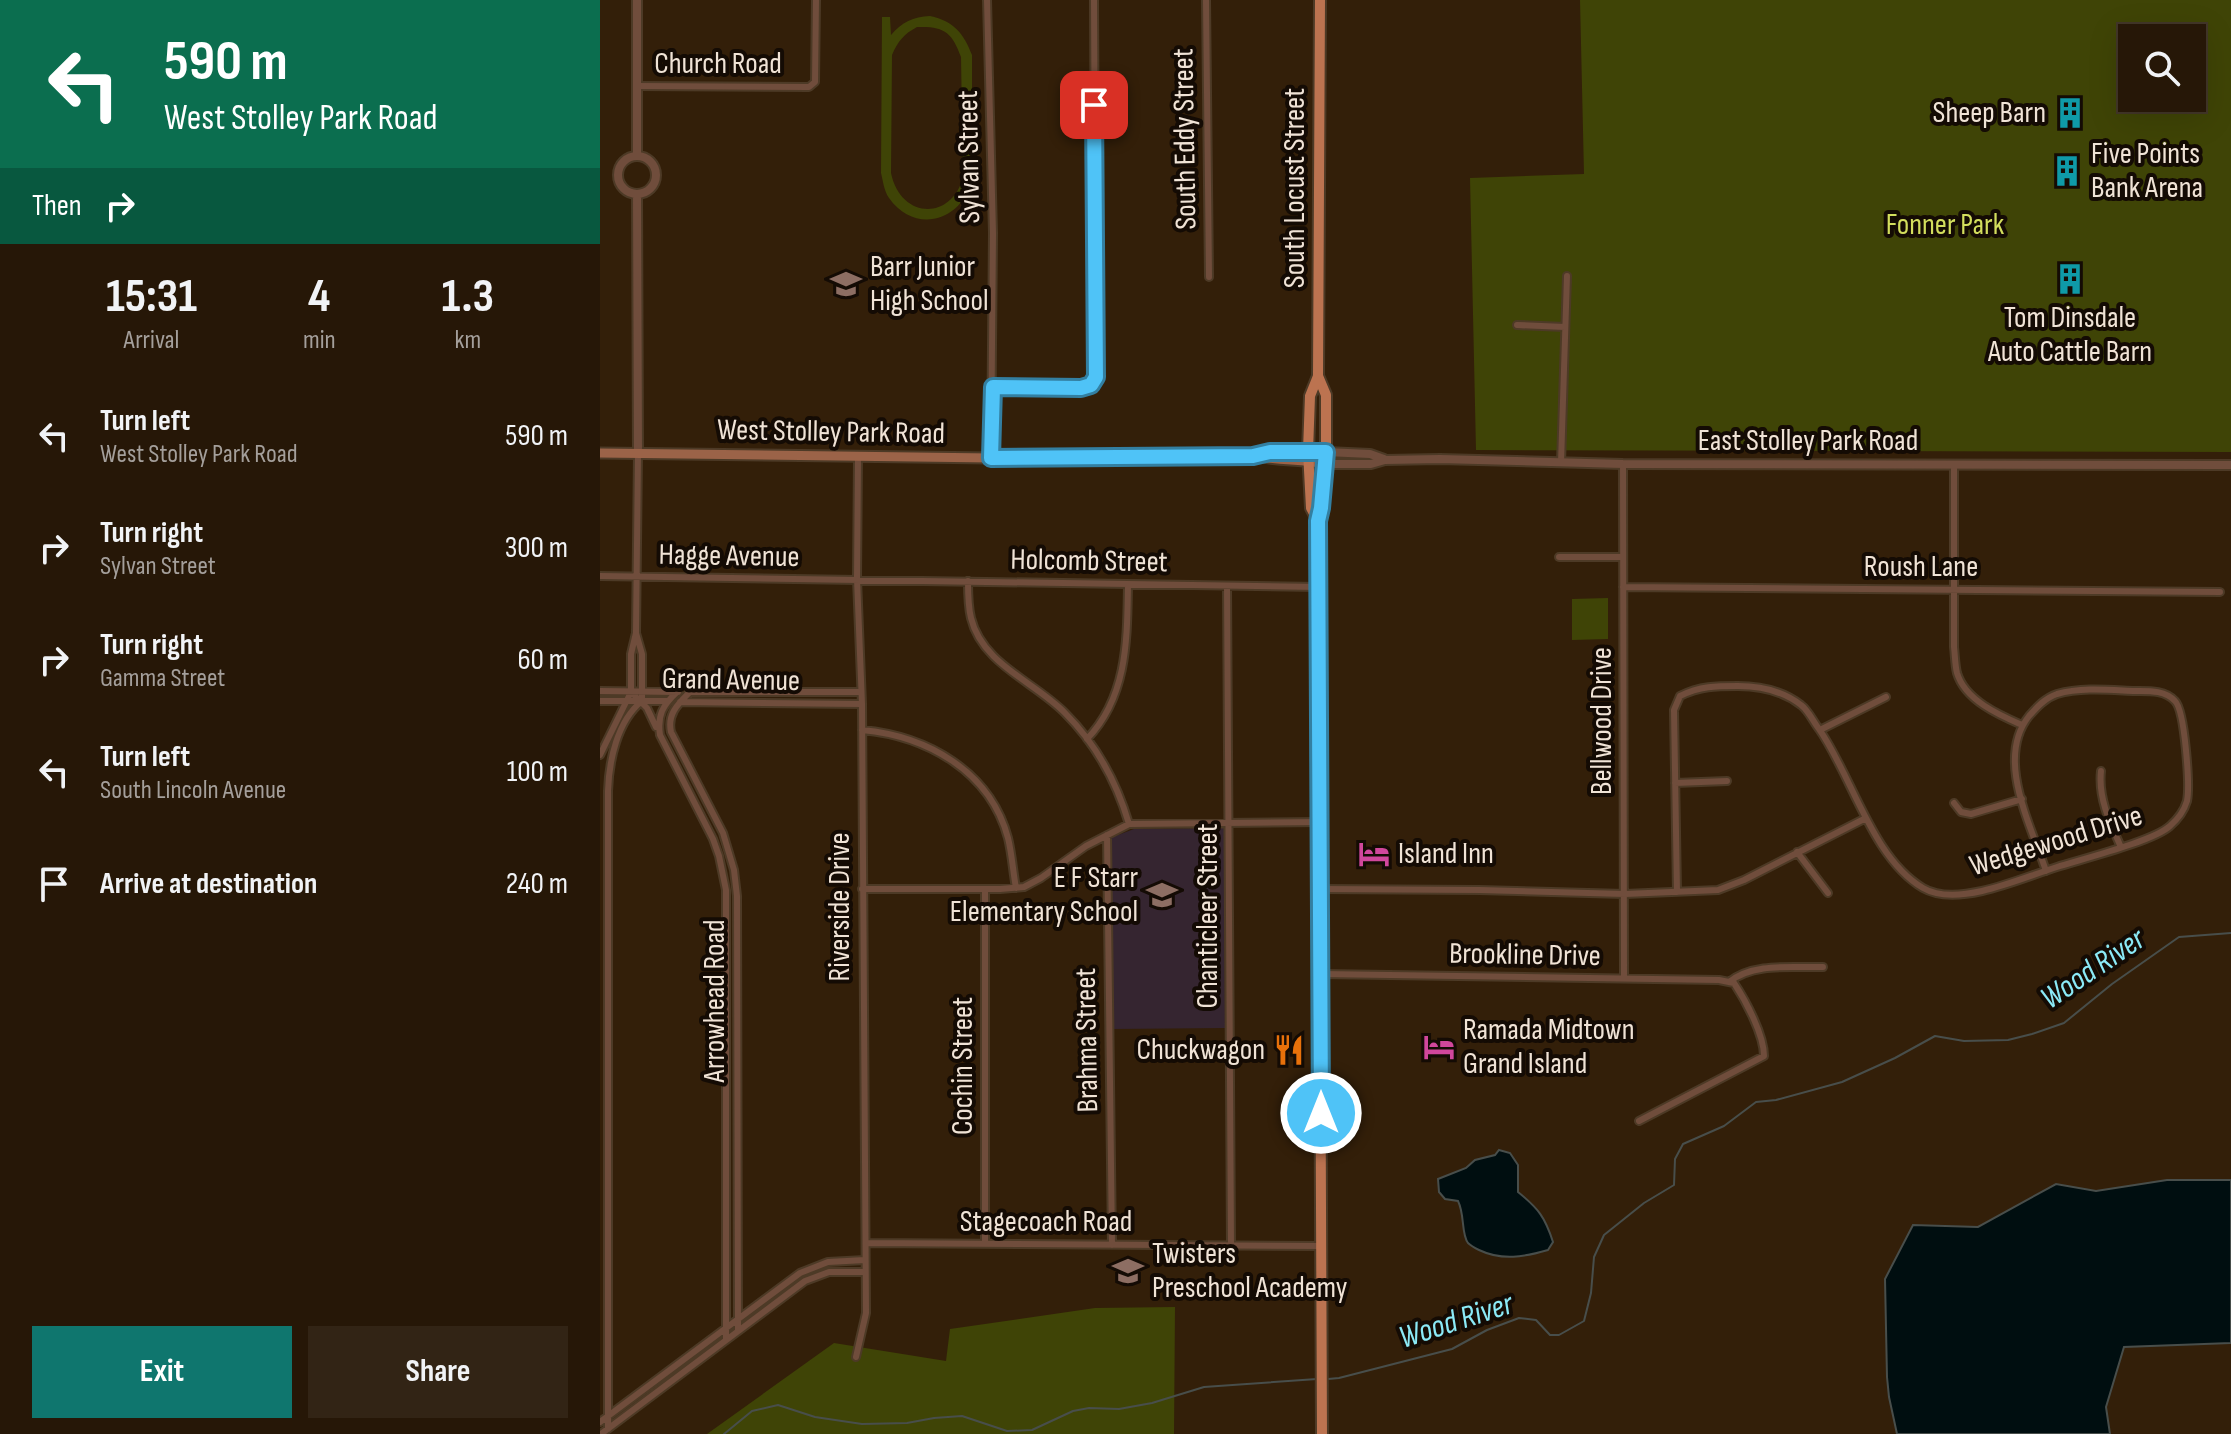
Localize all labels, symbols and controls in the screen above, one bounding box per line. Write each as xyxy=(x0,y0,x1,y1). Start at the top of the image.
map controls xyxy=(2118,24,2206,112)
button: search xyxy=(2118,24,2206,112)
text: 590 m xyxy=(164,29,288,96)
icon: left xyxy=(32,32,136,136)
street label: Church Road xyxy=(654,46,782,82)
street label: South Eddy Street xyxy=(1165,48,1205,230)
pin xyxy=(1060,71,1128,139)
icon: arrive xyxy=(1072,83,1116,127)
street label: South Locust Street xyxy=(1277,88,1313,288)
street label: Sylvan Street xyxy=(950,90,988,224)
place label: Sheep Barn xyxy=(1933,95,2046,131)
building icon: Sheep Barn xyxy=(2053,96,2087,130)
text: West Stolley Park Road xyxy=(164,97,438,140)
place label: Five Points Bank Arena xyxy=(2091,136,2203,206)
building icon: Five Points Bank Arena xyxy=(2050,154,2084,188)
icon: right xyxy=(98,184,142,228)
text: Then xyxy=(32,188,82,224)
park label: Fonner Park xyxy=(1886,207,2005,243)
place label: Barr Junior High School xyxy=(870,249,989,319)
building icon: Tom Dinsdale Auto Cattle Barn xyxy=(2053,262,2087,296)
school or university icon: Barr Junior High School xyxy=(829,267,863,301)
text: 15:31 xyxy=(106,268,197,325)
text: 4 xyxy=(308,268,330,325)
text: 1.3 xyxy=(442,268,494,325)
place label: Tom Dinsdale Auto Cattle Barn xyxy=(1987,300,2152,370)
text: Arrival xyxy=(124,325,179,356)
text: min xyxy=(303,325,336,356)
text: km xyxy=(454,325,481,356)
text: Turn left xyxy=(100,403,190,439)
street label: West Stolley Park Road xyxy=(717,412,945,452)
icon: left xyxy=(32,414,76,458)
text: 590 m xyxy=(505,418,568,454)
street label: East Stolley Park Road xyxy=(1698,423,1918,459)
text: West Stolley Park Road xyxy=(100,439,298,470)
text: Turn right xyxy=(100,515,203,551)
icon: right xyxy=(32,526,76,570)
text: 300 m xyxy=(505,530,568,566)
street label: Hagge Avenue xyxy=(658,537,800,575)
street label: Holcomb Street xyxy=(1010,542,1168,580)
street label: Roush Lane xyxy=(1864,549,1978,585)
text: Sylvan Street xyxy=(100,551,216,582)
text: Turn right xyxy=(100,627,203,663)
icon: right xyxy=(32,638,76,682)
text: 60 m xyxy=(517,642,568,678)
street label: Bellwood Drive xyxy=(1584,647,1620,795)
street label: Grand Avenue xyxy=(662,661,800,699)
text: Gamma Street xyxy=(100,663,225,694)
text: Turn left xyxy=(100,739,190,775)
icon: left xyxy=(32,750,76,794)
text: 100 m xyxy=(507,754,568,790)
text: South Lincoln Avenue xyxy=(100,775,286,806)
street label: Wedgewood Drive xyxy=(1965,798,2147,884)
street label: Chanticleer Street xyxy=(1190,823,1226,1009)
street label: Riverside Drive xyxy=(822,832,858,982)
place label: Island Inn xyxy=(1398,836,1494,872)
hotel icon: Island Inn xyxy=(1357,837,1391,871)
place label: E F Starr Elementary School xyxy=(950,860,1138,930)
icon: arrive xyxy=(32,862,76,906)
text: Arrive at destination xyxy=(100,866,317,902)
text: 240 m xyxy=(506,866,568,902)
school or university icon: E F Starr Elementary School xyxy=(1145,878,1179,912)
street label: Arrowhead Road xyxy=(697,919,733,1084)
water label: Wood River xyxy=(2033,919,2153,1018)
street label: Brookline Drive xyxy=(1449,936,1601,974)
street label: Brahma Street xyxy=(1068,967,1106,1113)
street label: Cochin Street xyxy=(945,997,981,1135)
place label: Ramada Midtown Grand Island xyxy=(1463,1012,1634,1082)
hotel icon: Ramada Midtown Grand Island xyxy=(1422,1030,1456,1064)
place label: Chuckwagon xyxy=(1136,1032,1265,1068)
restaurant icon: Chuckwagon xyxy=(1272,1033,1306,1067)
position arrow xyxy=(1279,1071,1363,1155)
street label: Stagecoach Road xyxy=(960,1204,1132,1240)
place label: Twisters Preschool Academy xyxy=(1152,1236,1348,1306)
school or university icon: Twisters Preschool Academy xyxy=(1111,1254,1145,1288)
water label: Wood River xyxy=(1394,1284,1519,1358)
button: Exit xyxy=(32,1326,292,1418)
button: Share xyxy=(308,1326,568,1418)

